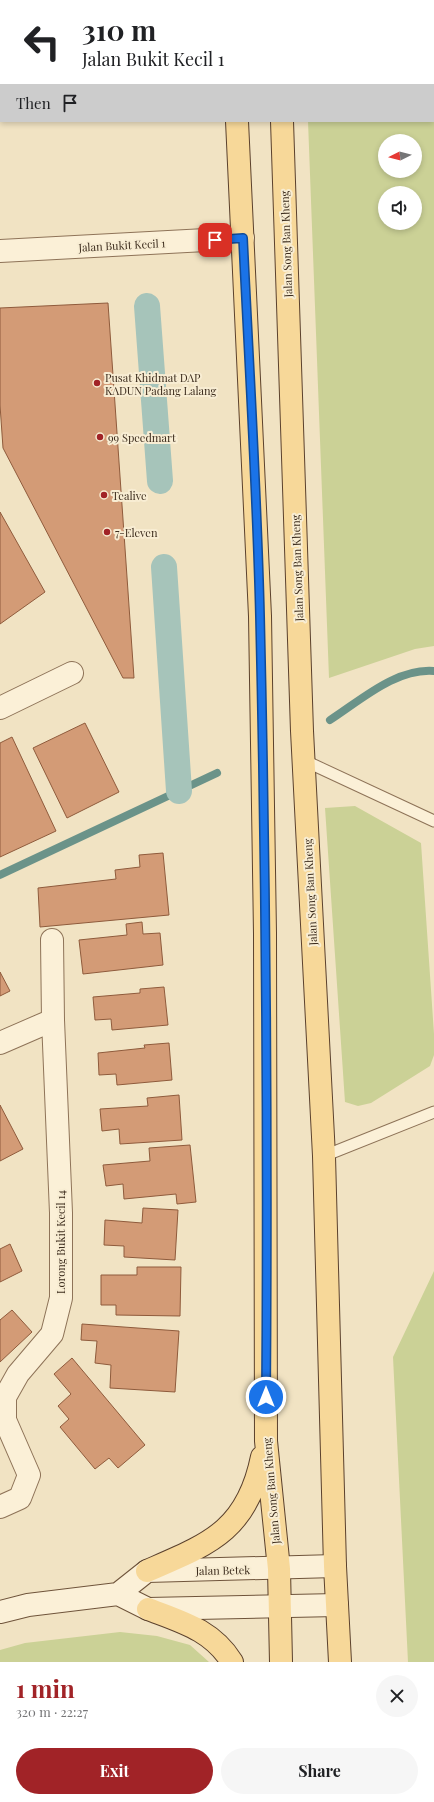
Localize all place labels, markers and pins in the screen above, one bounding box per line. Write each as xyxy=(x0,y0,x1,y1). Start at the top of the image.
pin xyxy=(198,223,232,257)
place label: Pusat Khidmat DAP KADUN Padang Lalang xyxy=(105,370,217,398)
marker: Pusat Khidmat DAP KADUN Padang Lalang xyxy=(92,378,102,388)
place label: 99 Speedmart xyxy=(108,430,176,445)
marker: 99 Speedmart xyxy=(95,432,105,442)
place label: Tealive xyxy=(112,488,147,503)
marker: Tealive xyxy=(99,490,109,500)
place label: 7-Eleven xyxy=(115,525,158,540)
marker: 7-Eleven xyxy=(102,527,112,537)

